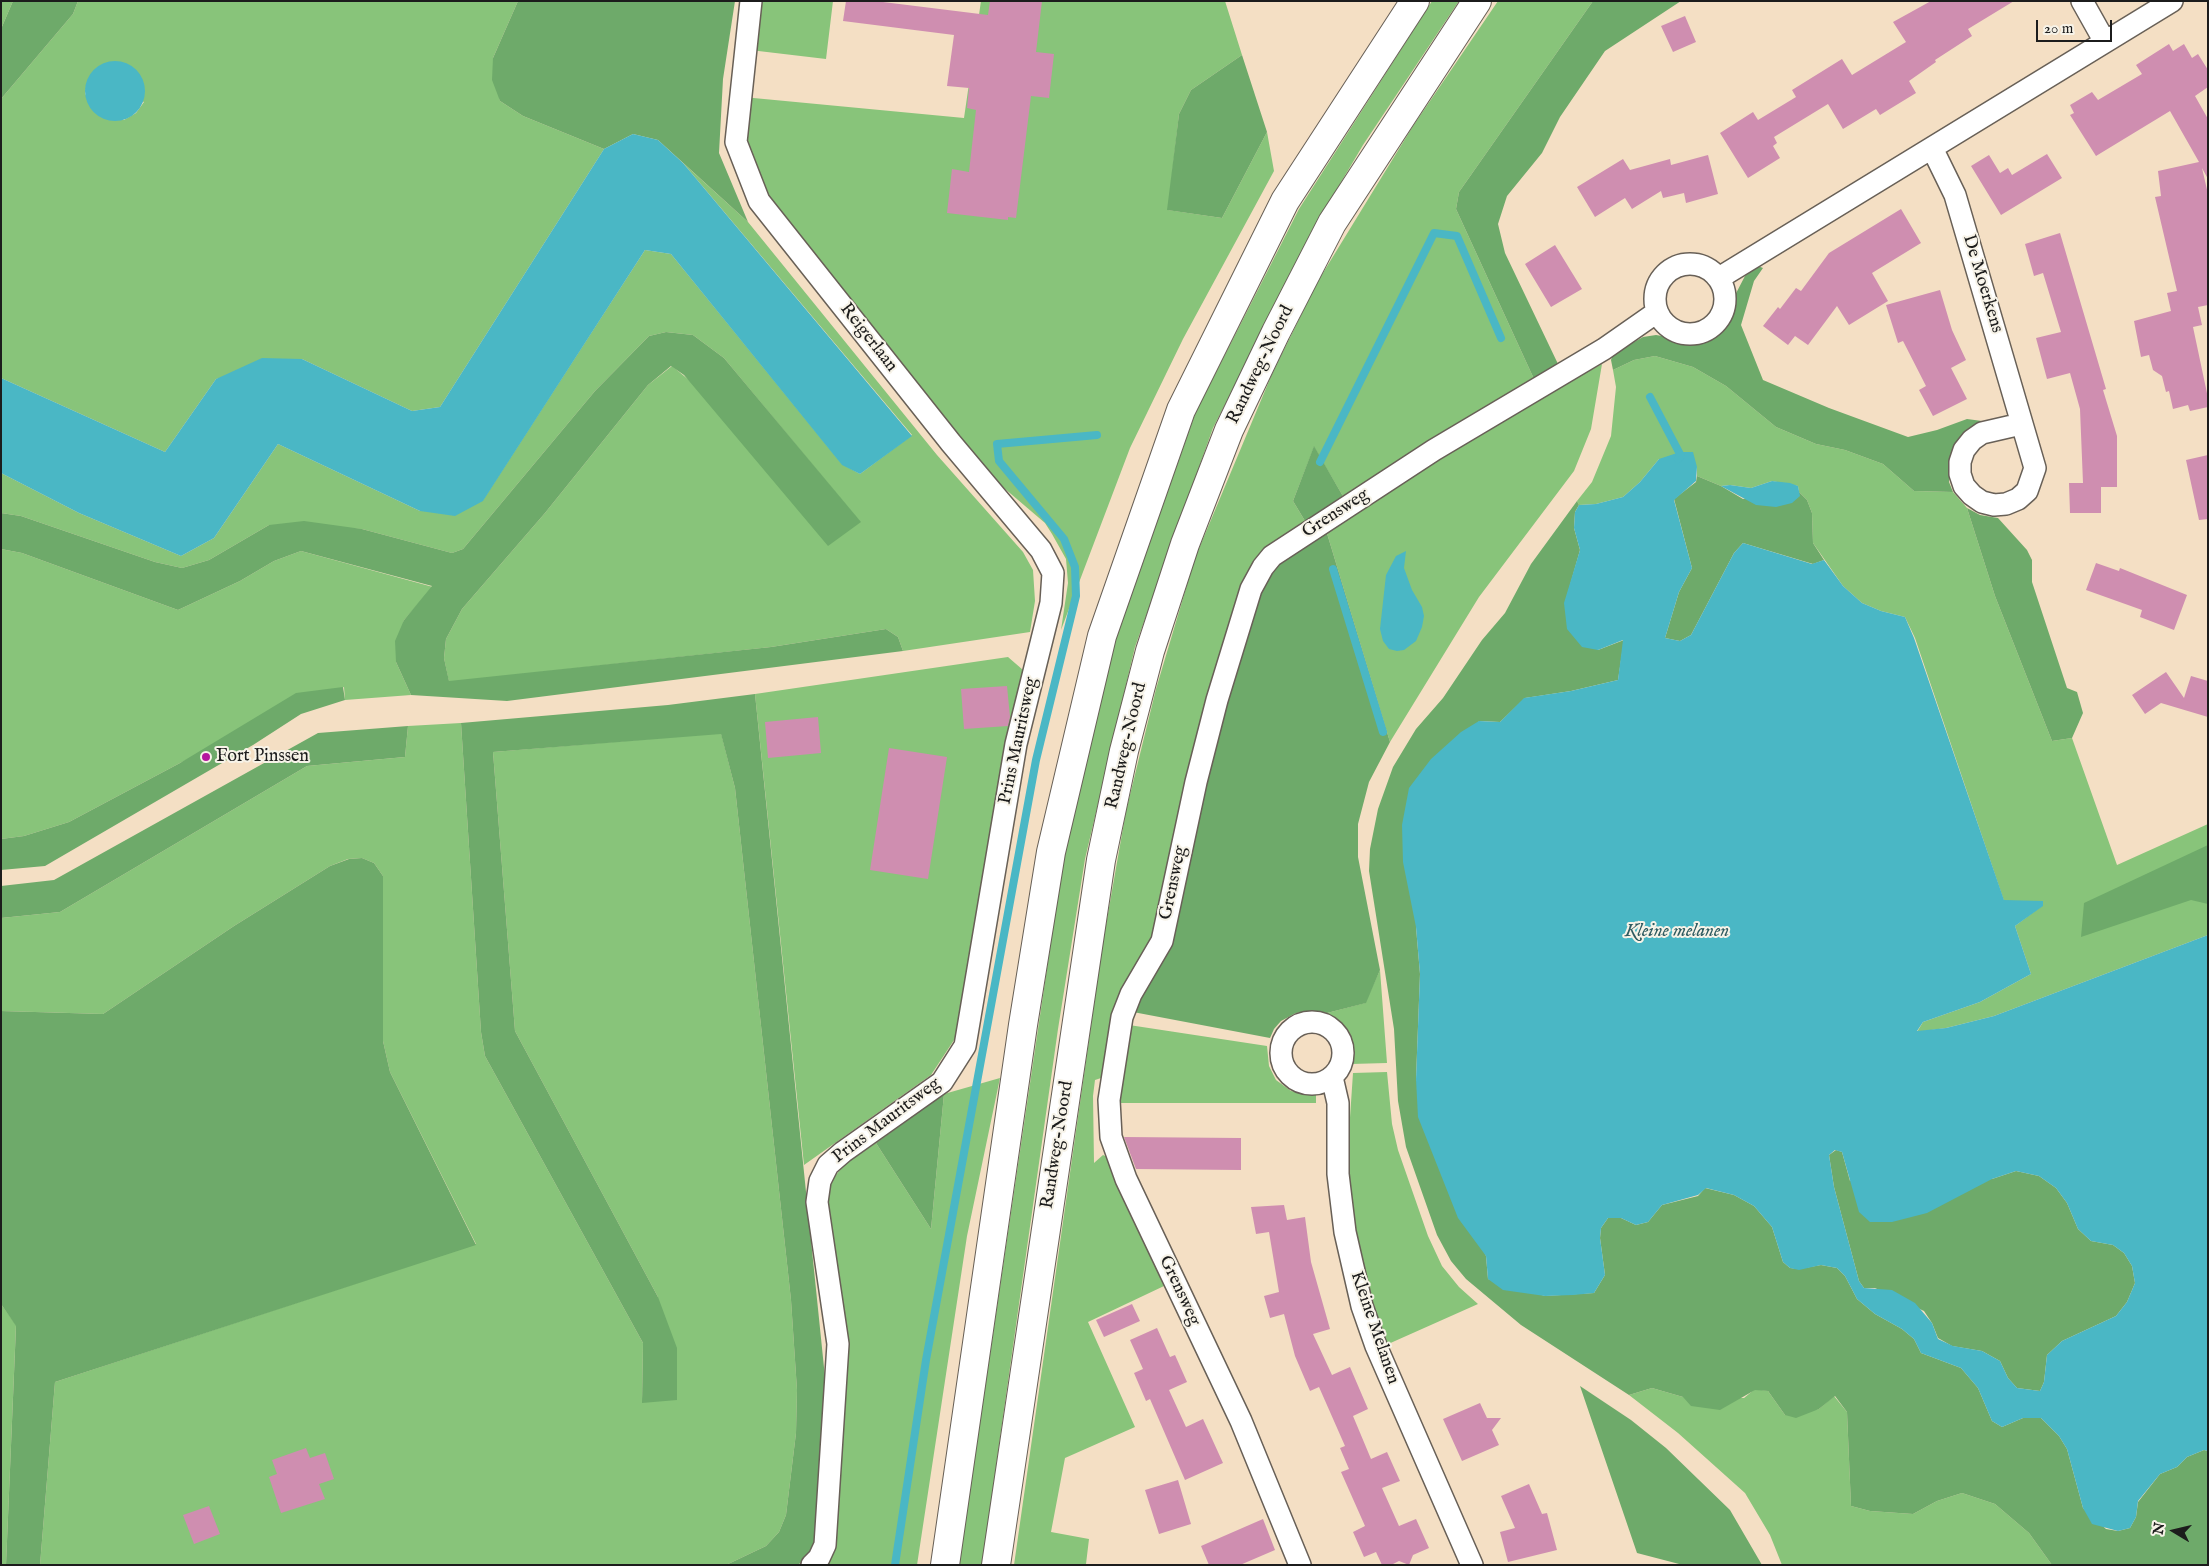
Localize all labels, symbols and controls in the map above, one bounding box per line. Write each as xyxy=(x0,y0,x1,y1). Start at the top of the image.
scale bar xyxy=(2039,10,2115,42)
text: 20 m xyxy=(2044,19,2073,38)
street label: De Moerkens xyxy=(1957,232,2007,336)
street label: Reigerlaan xyxy=(834,299,902,377)
street label: Randweg-Noord xyxy=(1223,302,1299,428)
street label: Grensweg xyxy=(1299,485,1373,543)
street label: Prins Mauritsweg xyxy=(995,675,1043,807)
street label: Randweg-Noord xyxy=(1102,681,1152,811)
place label: Fort Pinssen xyxy=(216,746,309,768)
marker: Fort Pinssen xyxy=(200,751,212,763)
street label: Grensweg xyxy=(1156,844,1192,922)
water label: Kleine melanen xyxy=(1625,921,1729,943)
street label: Prins Mauritsweg xyxy=(829,1073,945,1169)
street label: Randweg-Noord xyxy=(1037,1080,1079,1210)
street label: Grensweg xyxy=(1153,1253,1205,1329)
street label: Kleine Melanen xyxy=(1345,1269,1403,1387)
north arrow xyxy=(2149,1506,2199,1556)
text: N xyxy=(2149,1521,2169,1536)

